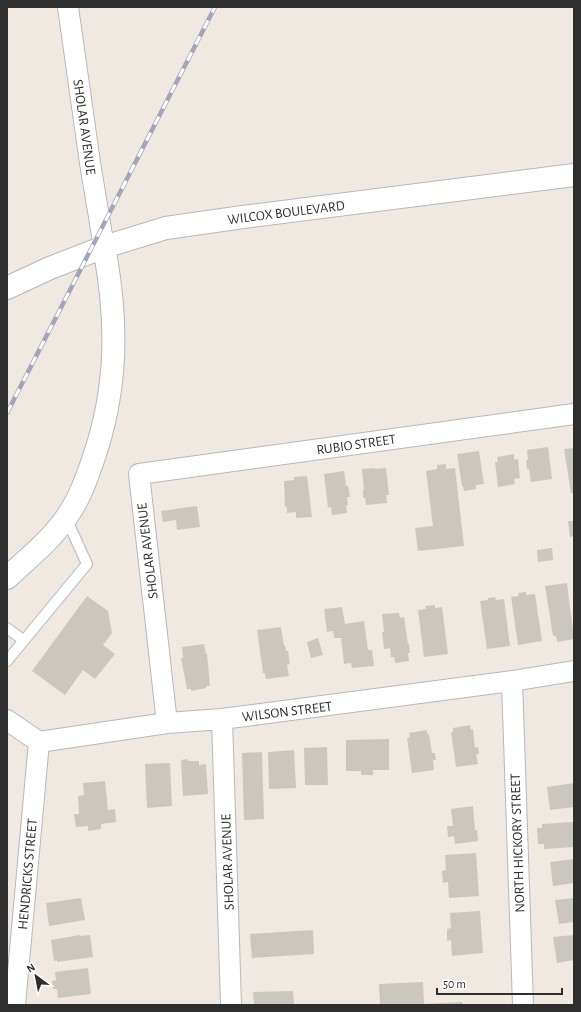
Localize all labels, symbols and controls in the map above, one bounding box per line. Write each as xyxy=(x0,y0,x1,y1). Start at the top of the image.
street label: SHOLAR AVENUE xyxy=(70,78,98,176)
street label: WILCOX BOULEVARD xyxy=(227,199,346,227)
street label: RUBIO STREET xyxy=(316,432,397,457)
street label: SHOLAR AVENUE xyxy=(135,502,161,600)
street label: WILSON STREET xyxy=(241,699,333,724)
street label: NORTH HICKORY STREET xyxy=(509,773,527,913)
street label: SHOLAR AVENUE xyxy=(219,813,237,910)
street label: HENDRICKS STREET xyxy=(16,818,40,930)
north arrow xyxy=(16,956,56,996)
text: N xyxy=(25,961,37,975)
scale bar xyxy=(437,970,562,996)
text: 50 m xyxy=(443,978,466,990)

